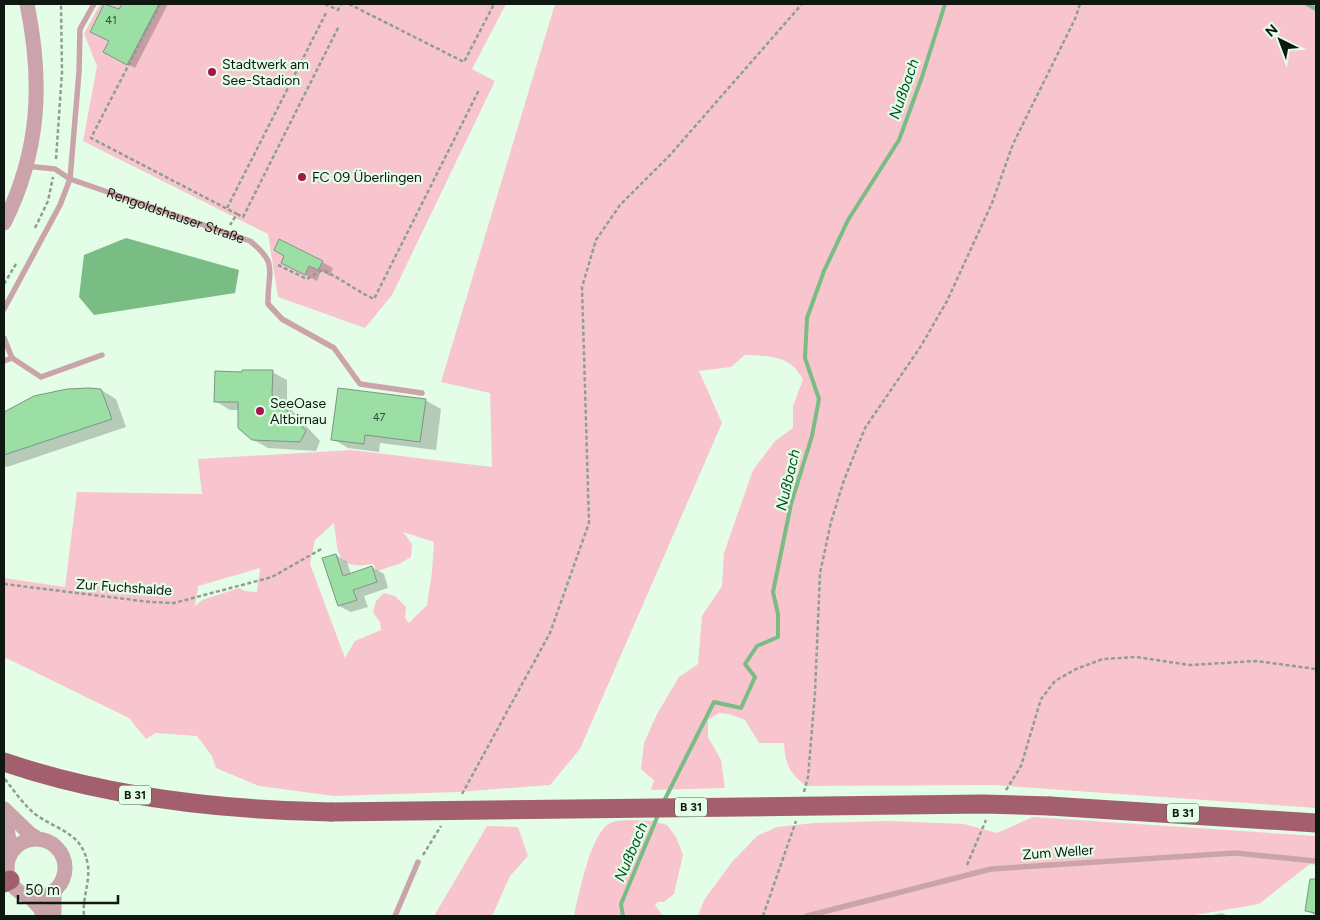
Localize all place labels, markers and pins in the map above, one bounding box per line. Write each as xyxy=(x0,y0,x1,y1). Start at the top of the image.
place label: Stadtwerk am See-Stadion xyxy=(222,56,309,89)
marker: Stadtwerk am See-Stadion xyxy=(206,66,218,78)
place label: FC 09 Überlingen xyxy=(312,169,422,186)
marker: FC 09 Überlingen xyxy=(296,171,308,183)
place label: SeeOase Altbirnau xyxy=(270,395,327,428)
marker: SeeOase Altbirnau xyxy=(254,405,266,417)

